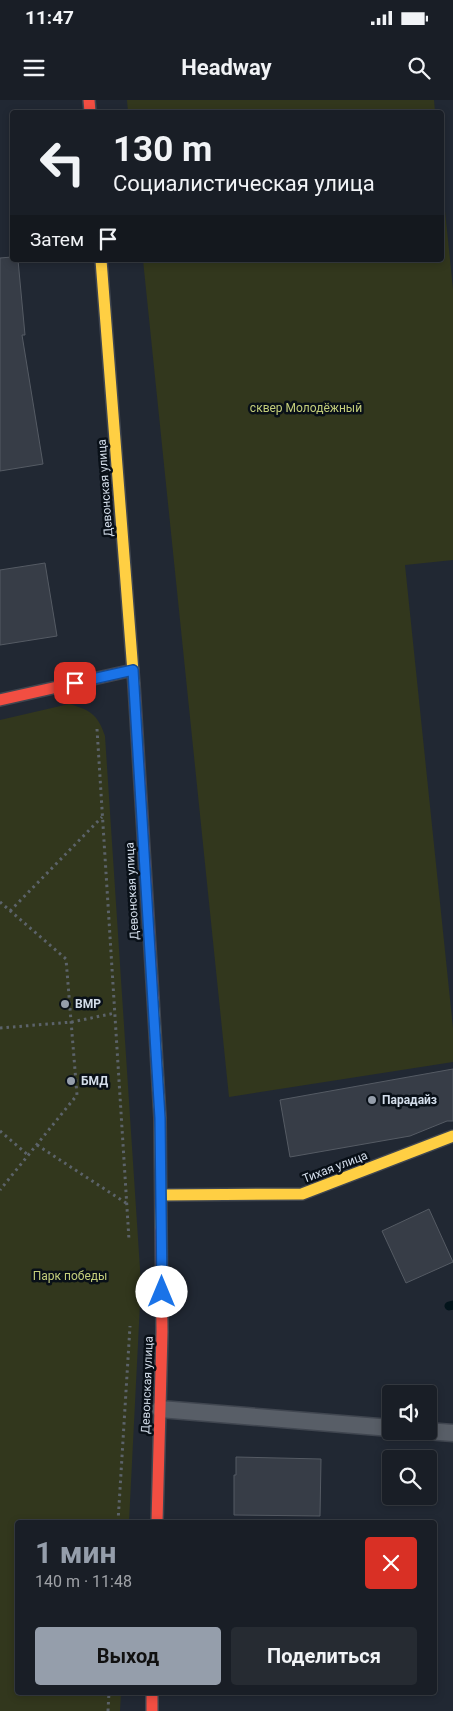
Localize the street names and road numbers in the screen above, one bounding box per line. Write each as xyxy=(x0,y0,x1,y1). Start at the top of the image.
street label: Девонская улица xyxy=(95,439,115,537)
street label: Девонская улица xyxy=(122,842,142,940)
street label: Тихая улица xyxy=(301,1148,369,1186)
street label: Девонская улица xyxy=(138,1336,156,1434)

